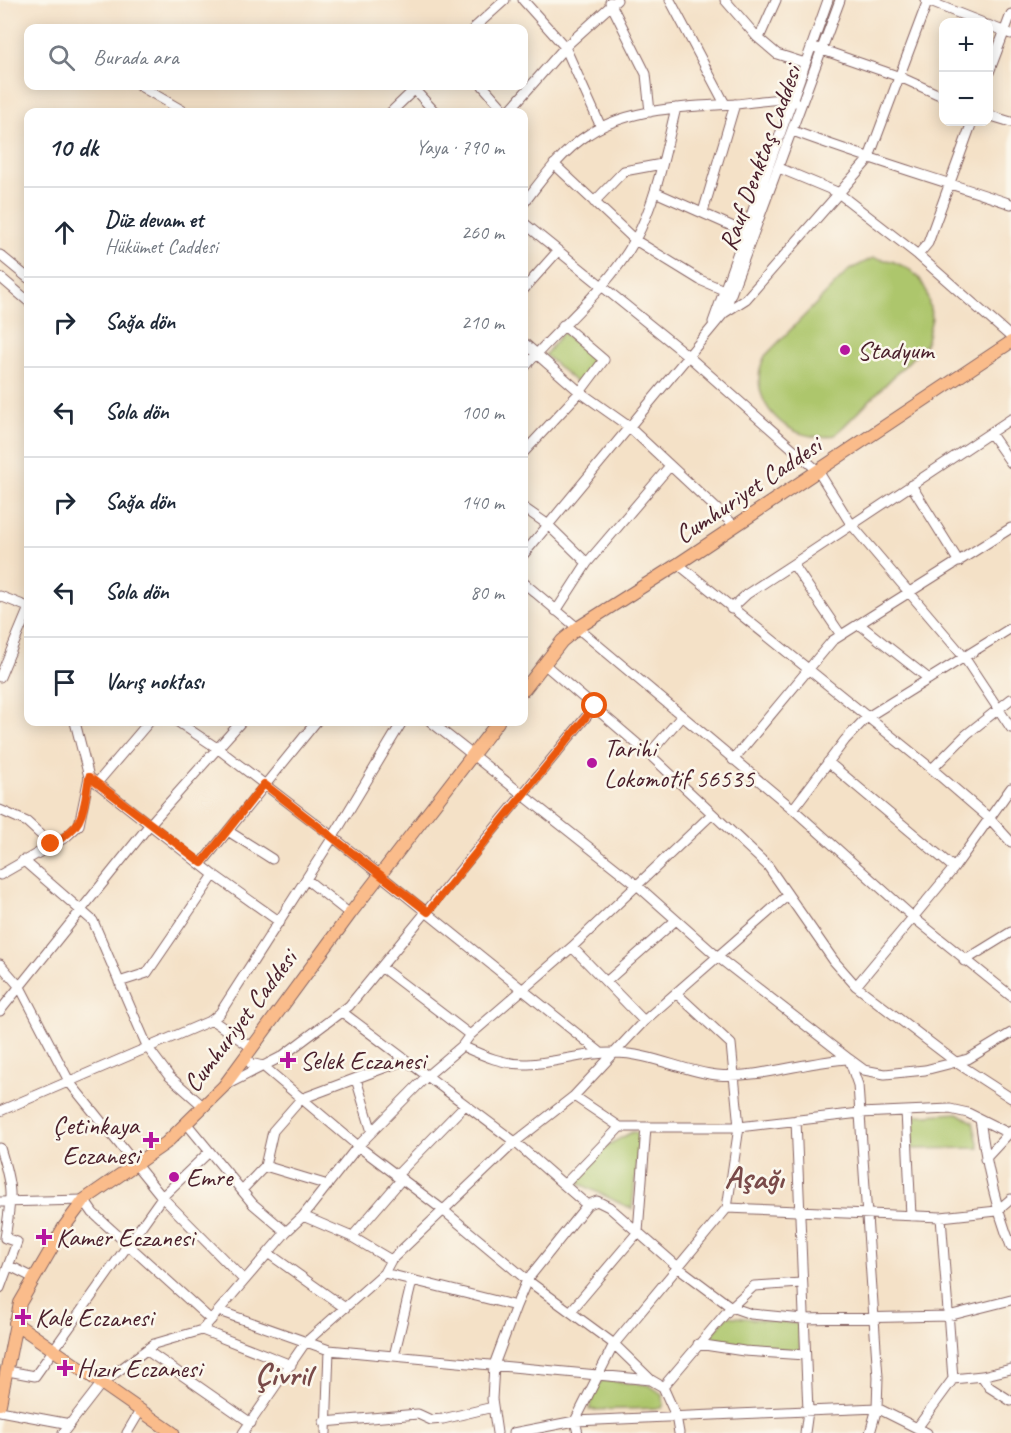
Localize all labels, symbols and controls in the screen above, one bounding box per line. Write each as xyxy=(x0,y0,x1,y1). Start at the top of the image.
map controls xyxy=(939,18,993,126)
button: + xyxy=(939,18,993,72)
search box xyxy=(24,24,528,90)
icon: search xyxy=(45,41,78,74)
text: Burada ara xyxy=(93,43,179,71)
street label: Rauf Denktaş Caddesi xyxy=(711,58,810,255)
button: − xyxy=(939,72,993,126)
text: 10 dk xyxy=(48,131,98,164)
text: Yaya · 790 m xyxy=(416,135,504,160)
text: Düz devam et xyxy=(105,206,203,234)
icon: ahead xyxy=(48,216,81,249)
text: 260 m xyxy=(461,220,504,245)
text: Hükümet Caddesi xyxy=(105,234,218,259)
icon: right xyxy=(48,306,81,339)
text: Sağa dön xyxy=(105,308,175,336)
text: 210 m xyxy=(461,310,504,335)
place label: Stadyum xyxy=(857,334,936,367)
marker: Stadyum xyxy=(838,343,852,357)
icon: left xyxy=(48,396,81,429)
text: Sola dön xyxy=(105,398,169,426)
text: 100 m xyxy=(461,400,504,425)
street label: Cumhuriyet Caddesi xyxy=(668,427,830,551)
icon: right xyxy=(48,486,81,519)
text: Sağa dön xyxy=(105,488,175,516)
text: 140 m xyxy=(461,490,504,515)
icon: left xyxy=(48,576,81,609)
text: Sola dön xyxy=(105,578,169,606)
text: 80 m xyxy=(470,580,504,605)
icon: arrive xyxy=(48,666,81,699)
text: Varış noktası xyxy=(105,668,204,696)
route start xyxy=(581,692,607,718)
place label: Tarihi Lokomotif 56535 xyxy=(604,732,755,795)
marker: Tarihi Lokomotif 56535 xyxy=(585,756,599,770)
route end xyxy=(37,830,63,856)
street label: Cumhuriyet Caddesi xyxy=(176,941,306,1099)
place label: Selek Eczanesi xyxy=(300,1044,429,1077)
marker: Selek Eczanesi xyxy=(281,1053,295,1067)
place label: Çetinkaya Eczanesi xyxy=(53,1109,142,1172)
marker: Çetinkaya Eczanesi xyxy=(144,1133,158,1147)
district label: Aşağı xyxy=(725,1157,785,1198)
place label: Emre xyxy=(186,1161,235,1194)
marker: Emre xyxy=(167,1170,181,1184)
place label: Kamer Eczanesi xyxy=(56,1221,197,1254)
marker: Kamer Eczanesi xyxy=(37,1230,51,1244)
place label: Kale Eczanesi xyxy=(35,1301,156,1334)
marker: Kale Eczanesi xyxy=(16,1310,30,1324)
place label: Hızır Eczanesi xyxy=(77,1352,205,1385)
district label: Çivril xyxy=(255,1354,317,1395)
marker: Hızır Eczanesi xyxy=(58,1361,72,1375)

